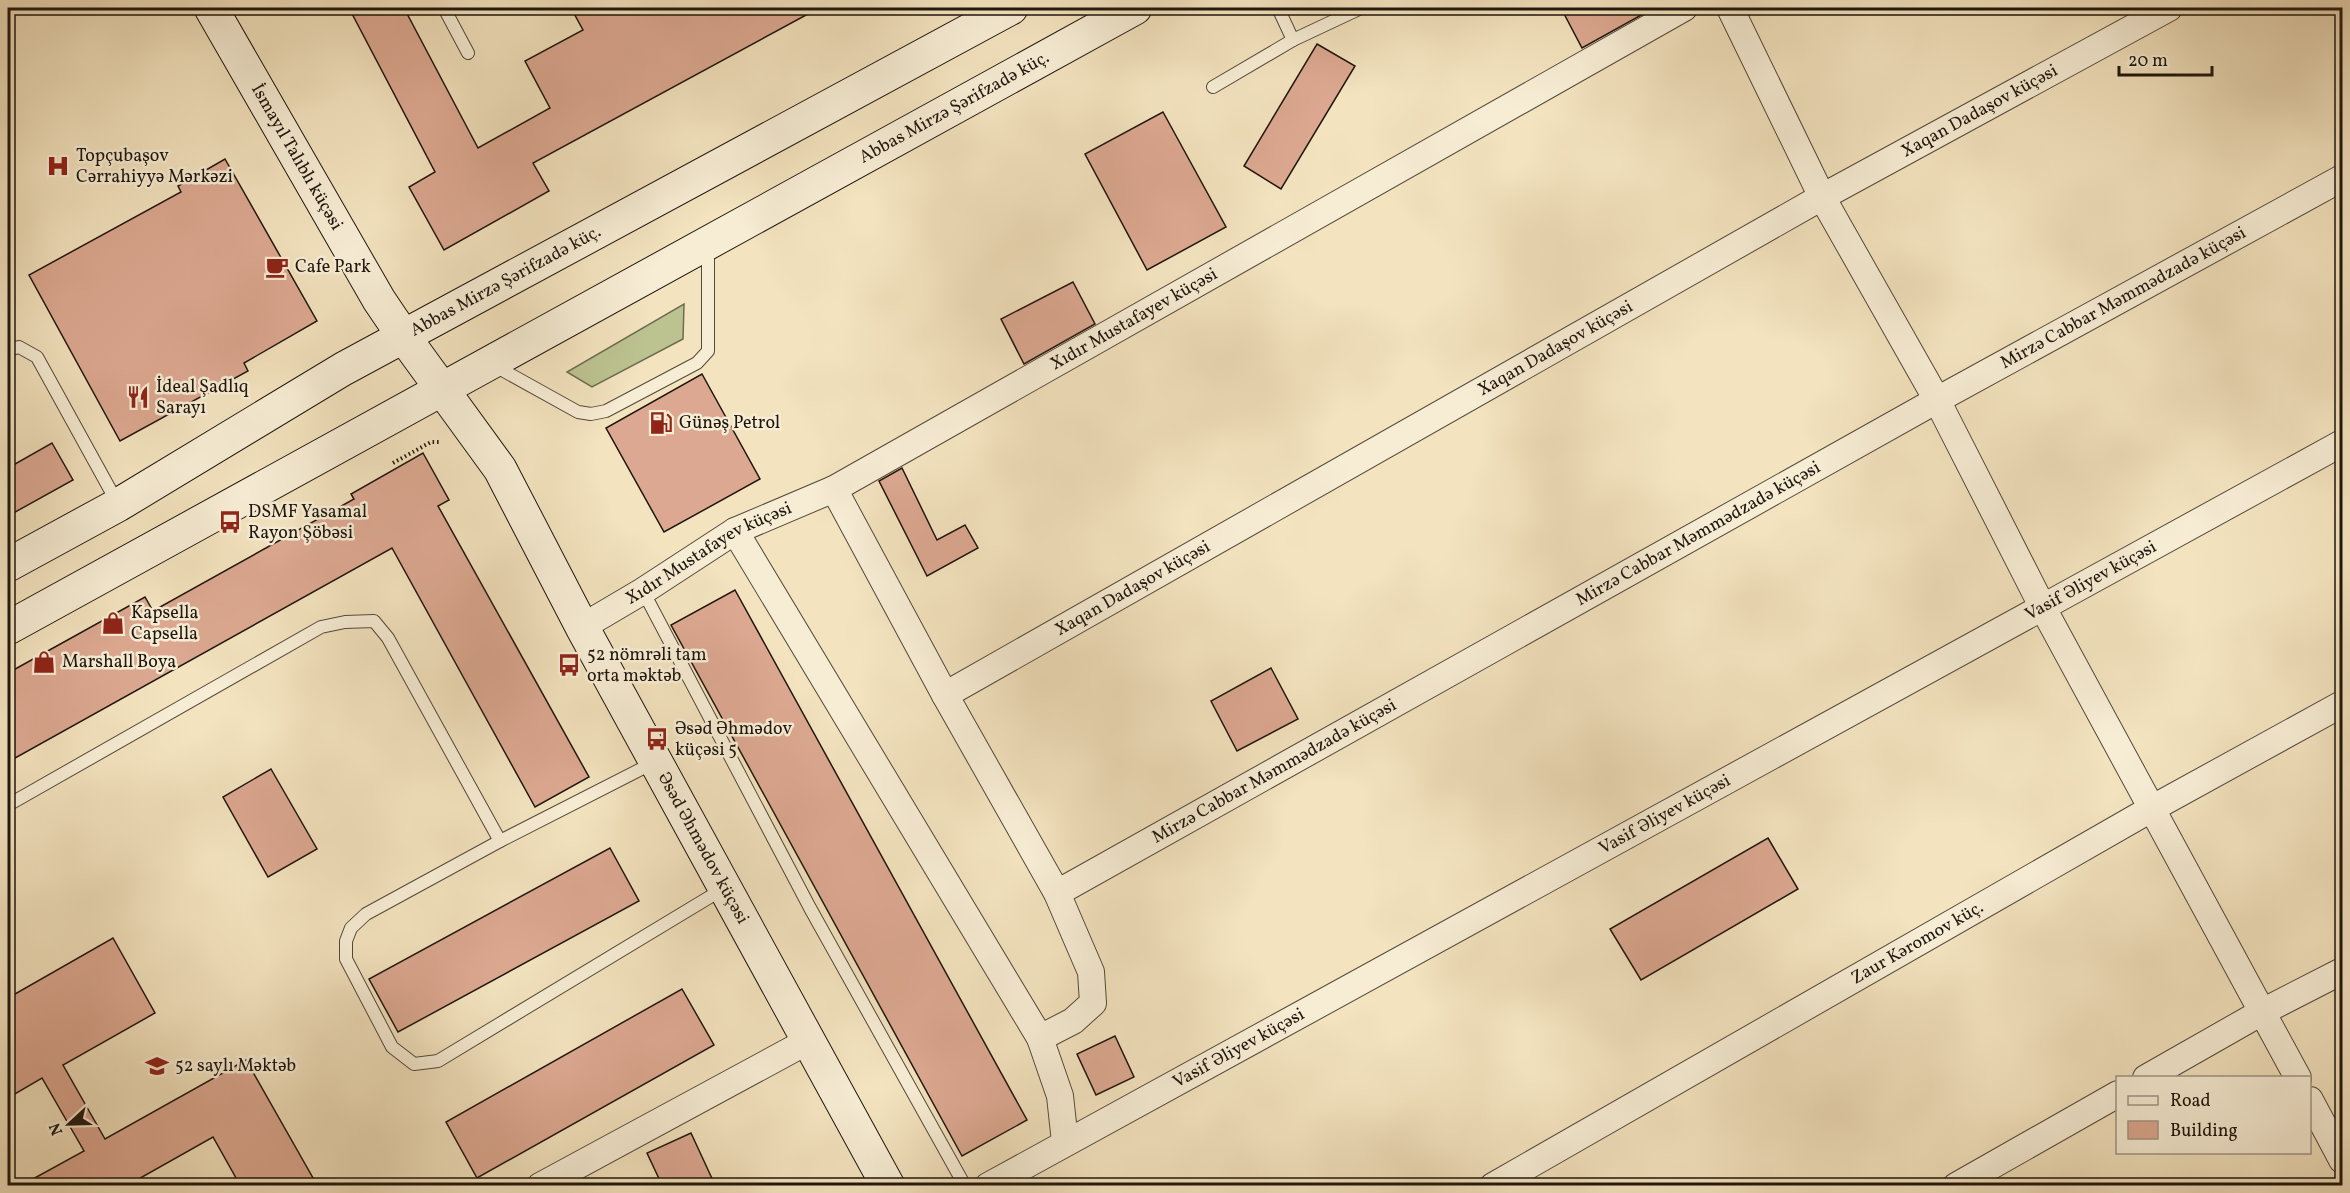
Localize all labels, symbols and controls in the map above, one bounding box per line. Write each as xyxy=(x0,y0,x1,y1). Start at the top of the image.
scale bar xyxy=(2119,39,2212,77)
street label: Abbas Mirzə Şərifzadə küç. xyxy=(855,45,1054,170)
text: 20 m xyxy=(2128,49,2168,74)
street label: Xaqan Dadaşov küçəsi xyxy=(1897,58,2062,164)
street label: İsmayıl Talıblı küçəsi xyxy=(245,79,349,235)
place label: Topçubaşov Cərrahiyyə Mərkəzi xyxy=(76,144,233,190)
hospital icon: Topçubaşov Cərrahiyyə Mərkəzi xyxy=(45,153,71,179)
street label: Abbas Mirzə Şərifzadə küç. xyxy=(406,219,605,343)
street label: Mirzə Cabbar Məmmədzadə küçəsi xyxy=(1996,220,2251,375)
cafe icon: Cafe Park xyxy=(264,254,290,280)
place label: Cafe Park xyxy=(295,255,371,280)
street label: Xıdır Mustafayev küçəsi xyxy=(1046,262,1222,376)
street label: Xaqan Dadaşov küçəsi xyxy=(1473,294,1638,402)
place label: İdeal Şadlıq Sarayı xyxy=(156,375,249,421)
restaurant icon: İdeal Şadlıq Sarayı xyxy=(125,384,151,410)
fuel station icon: Günəş Petrol xyxy=(648,410,674,436)
place label: Günəş Petrol xyxy=(679,411,780,436)
street label: Mirzə Cabbar Məmmədzadə küçəsi xyxy=(1571,455,1825,612)
street label: Xıdır Mustafayev küçəsi xyxy=(621,496,796,611)
place label: DSMF Yasamal Rayon Şöbəsi xyxy=(248,500,367,546)
bus stop icon: DSMF Yasamal Rayon Şöbəsi xyxy=(217,509,243,535)
street label: Xaqan Dadaşov küçəsi xyxy=(1051,534,1215,642)
street label: Vasif Əliyev küçəsi xyxy=(2021,535,2161,627)
place label: Kapsella Capsella xyxy=(131,601,198,647)
shop icon: Kapsella Capsella xyxy=(100,610,126,636)
place label: 52 nömrəli tam orta məktəb xyxy=(587,643,707,689)
shop icon: Marshall Boya xyxy=(31,649,57,675)
place label: Marshall Boya xyxy=(62,650,176,675)
bus stop icon: 52 nömrəli tam orta məktəb xyxy=(556,652,582,678)
street label: Mirzə Cabbar Məmmədzadə küçəsi xyxy=(1147,693,1401,850)
place label: Əsəd Əhmədov küçəsi 5 xyxy=(675,717,792,763)
bus stop icon: Əsəd Əhmədov küçəsi 5 xyxy=(644,726,670,752)
street label: Əsəd Əhmədov küçəsi xyxy=(651,768,755,929)
street label: Vasif Əliyev küçəsi xyxy=(1594,768,1735,861)
street label: Zaur Kəromov küç. xyxy=(1846,895,1988,991)
street label: Vasif Əliyev küçəsi xyxy=(1168,1002,1309,1095)
school or university icon: 52 saylı Məktəb xyxy=(144,1053,170,1079)
place label: 52 saylı Məktəb xyxy=(175,1054,296,1079)
legend xyxy=(2116,1076,2311,1154)
text: Road xyxy=(2170,1089,2211,1114)
north arrow xyxy=(39,1094,99,1154)
text: N xyxy=(44,1119,69,1138)
text: Building xyxy=(2170,1119,2238,1144)

